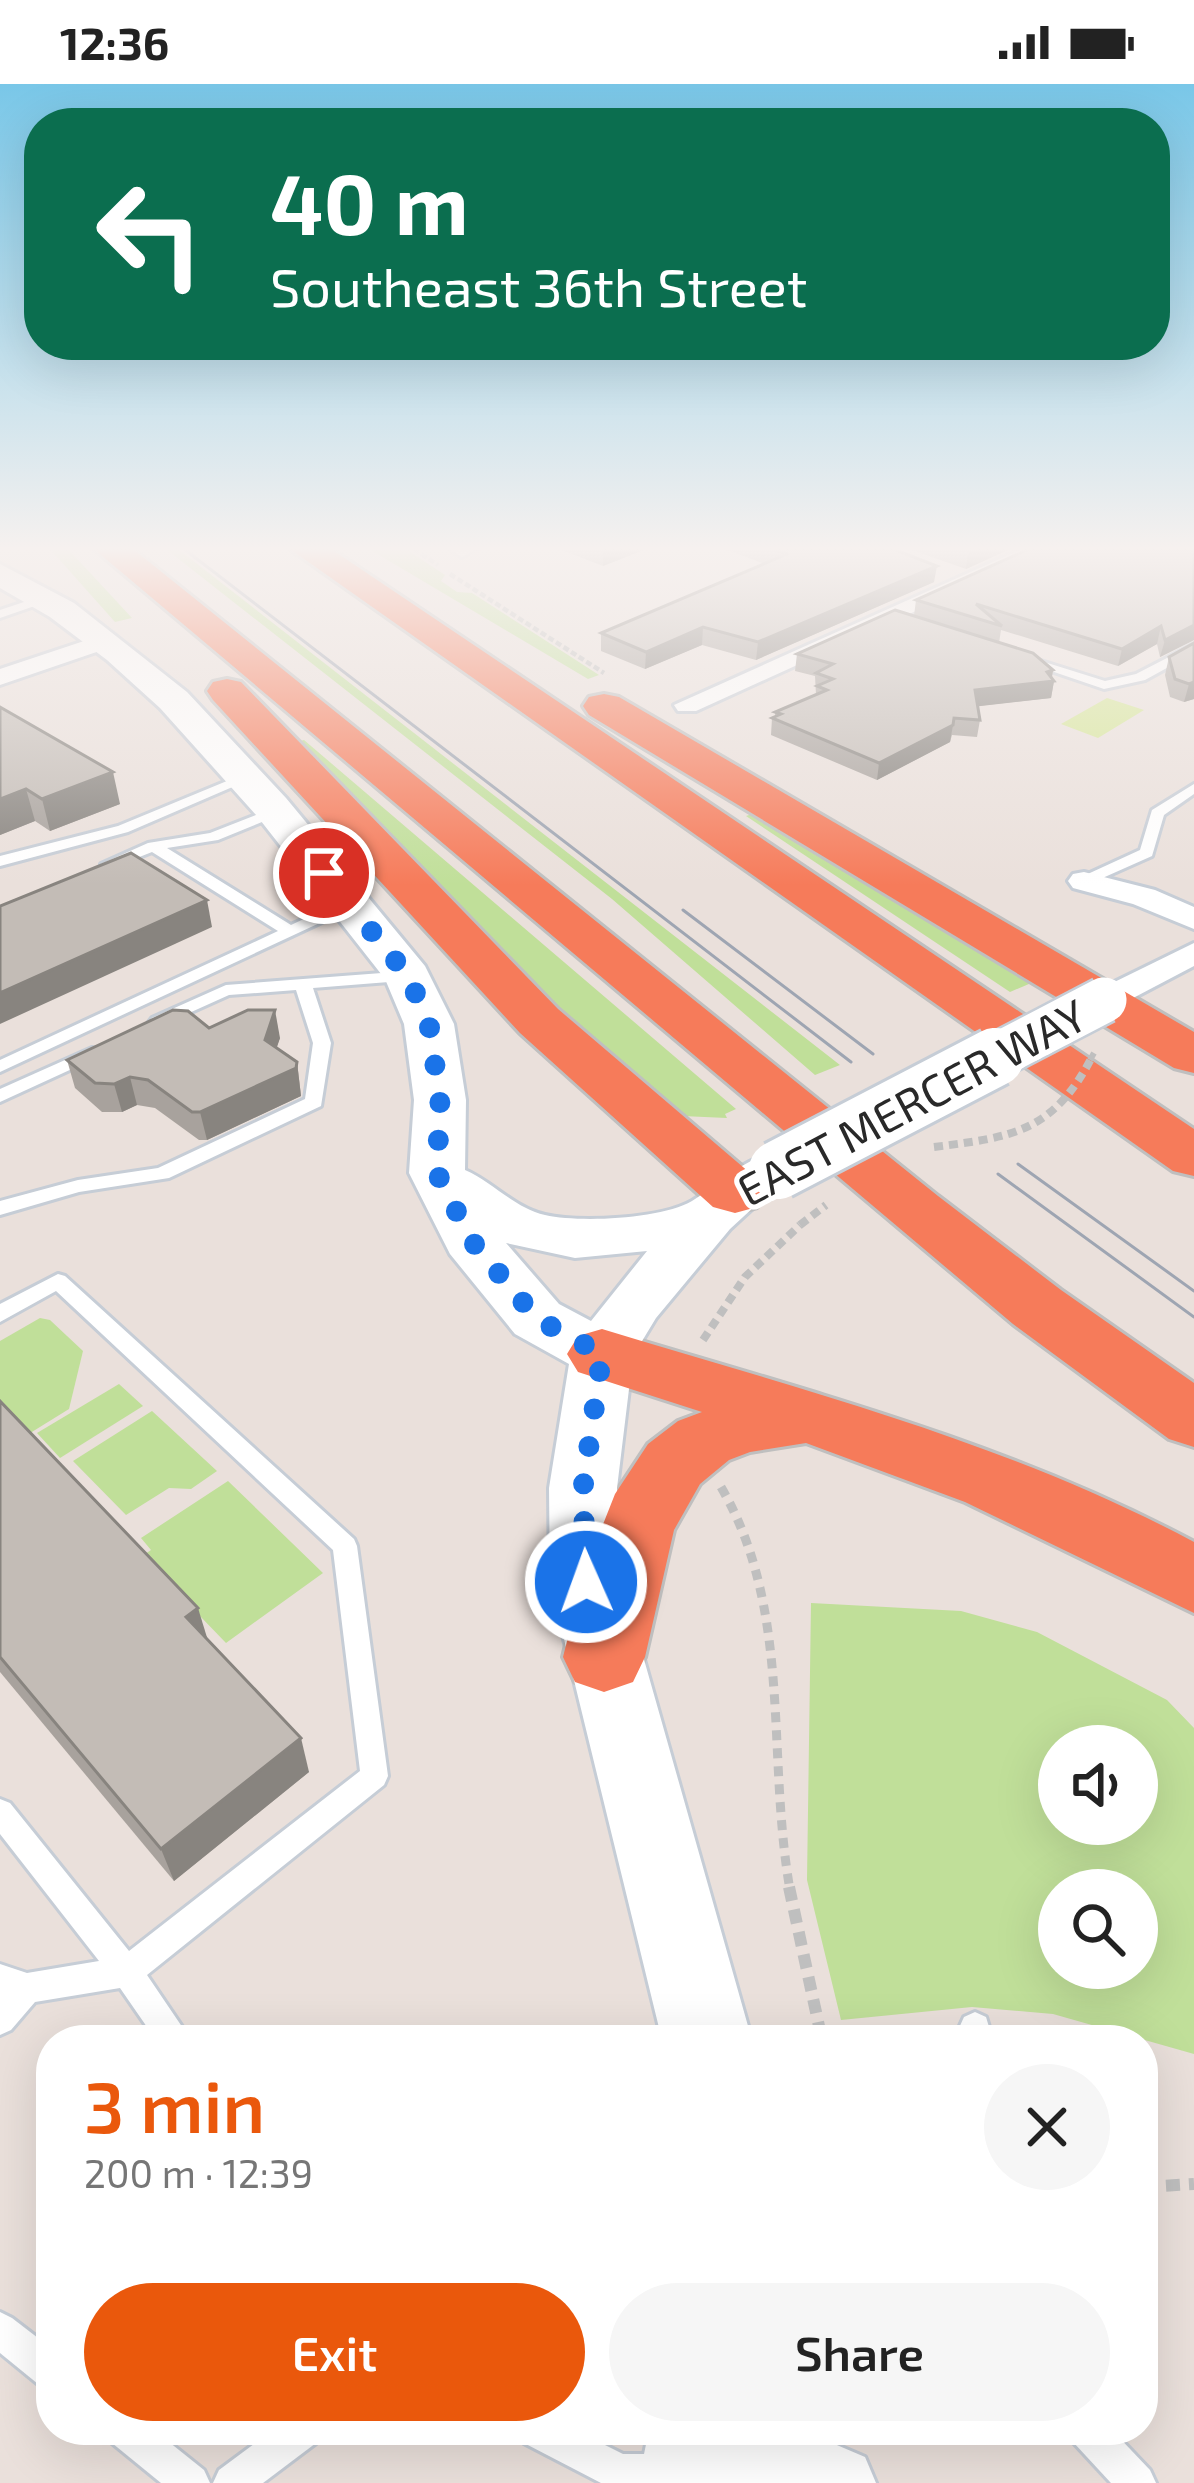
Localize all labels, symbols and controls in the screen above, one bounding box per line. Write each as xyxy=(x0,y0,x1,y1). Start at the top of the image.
text: 12:36 xyxy=(60,15,169,69)
text: 40 m xyxy=(270,151,469,252)
icon: left xyxy=(72,156,228,312)
text: Southeast 36th Street xyxy=(270,253,807,318)
pin xyxy=(273,822,375,924)
icon: arrive xyxy=(291,840,357,906)
street label: EAST MERCER WAY xyxy=(728,986,1095,1216)
position arrow xyxy=(523,1519,649,1645)
map controls xyxy=(1038,1725,1158,1989)
button: sound xyxy=(1038,1725,1158,1845)
button: search xyxy=(1038,1869,1158,1989)
text: 3 min xyxy=(84,2061,265,2147)
button: close xyxy=(984,2064,1110,2190)
text: 200 m · 12:39 xyxy=(84,2149,313,2196)
button: Exit xyxy=(84,2283,585,2421)
button: Share xyxy=(609,2283,1110,2421)

